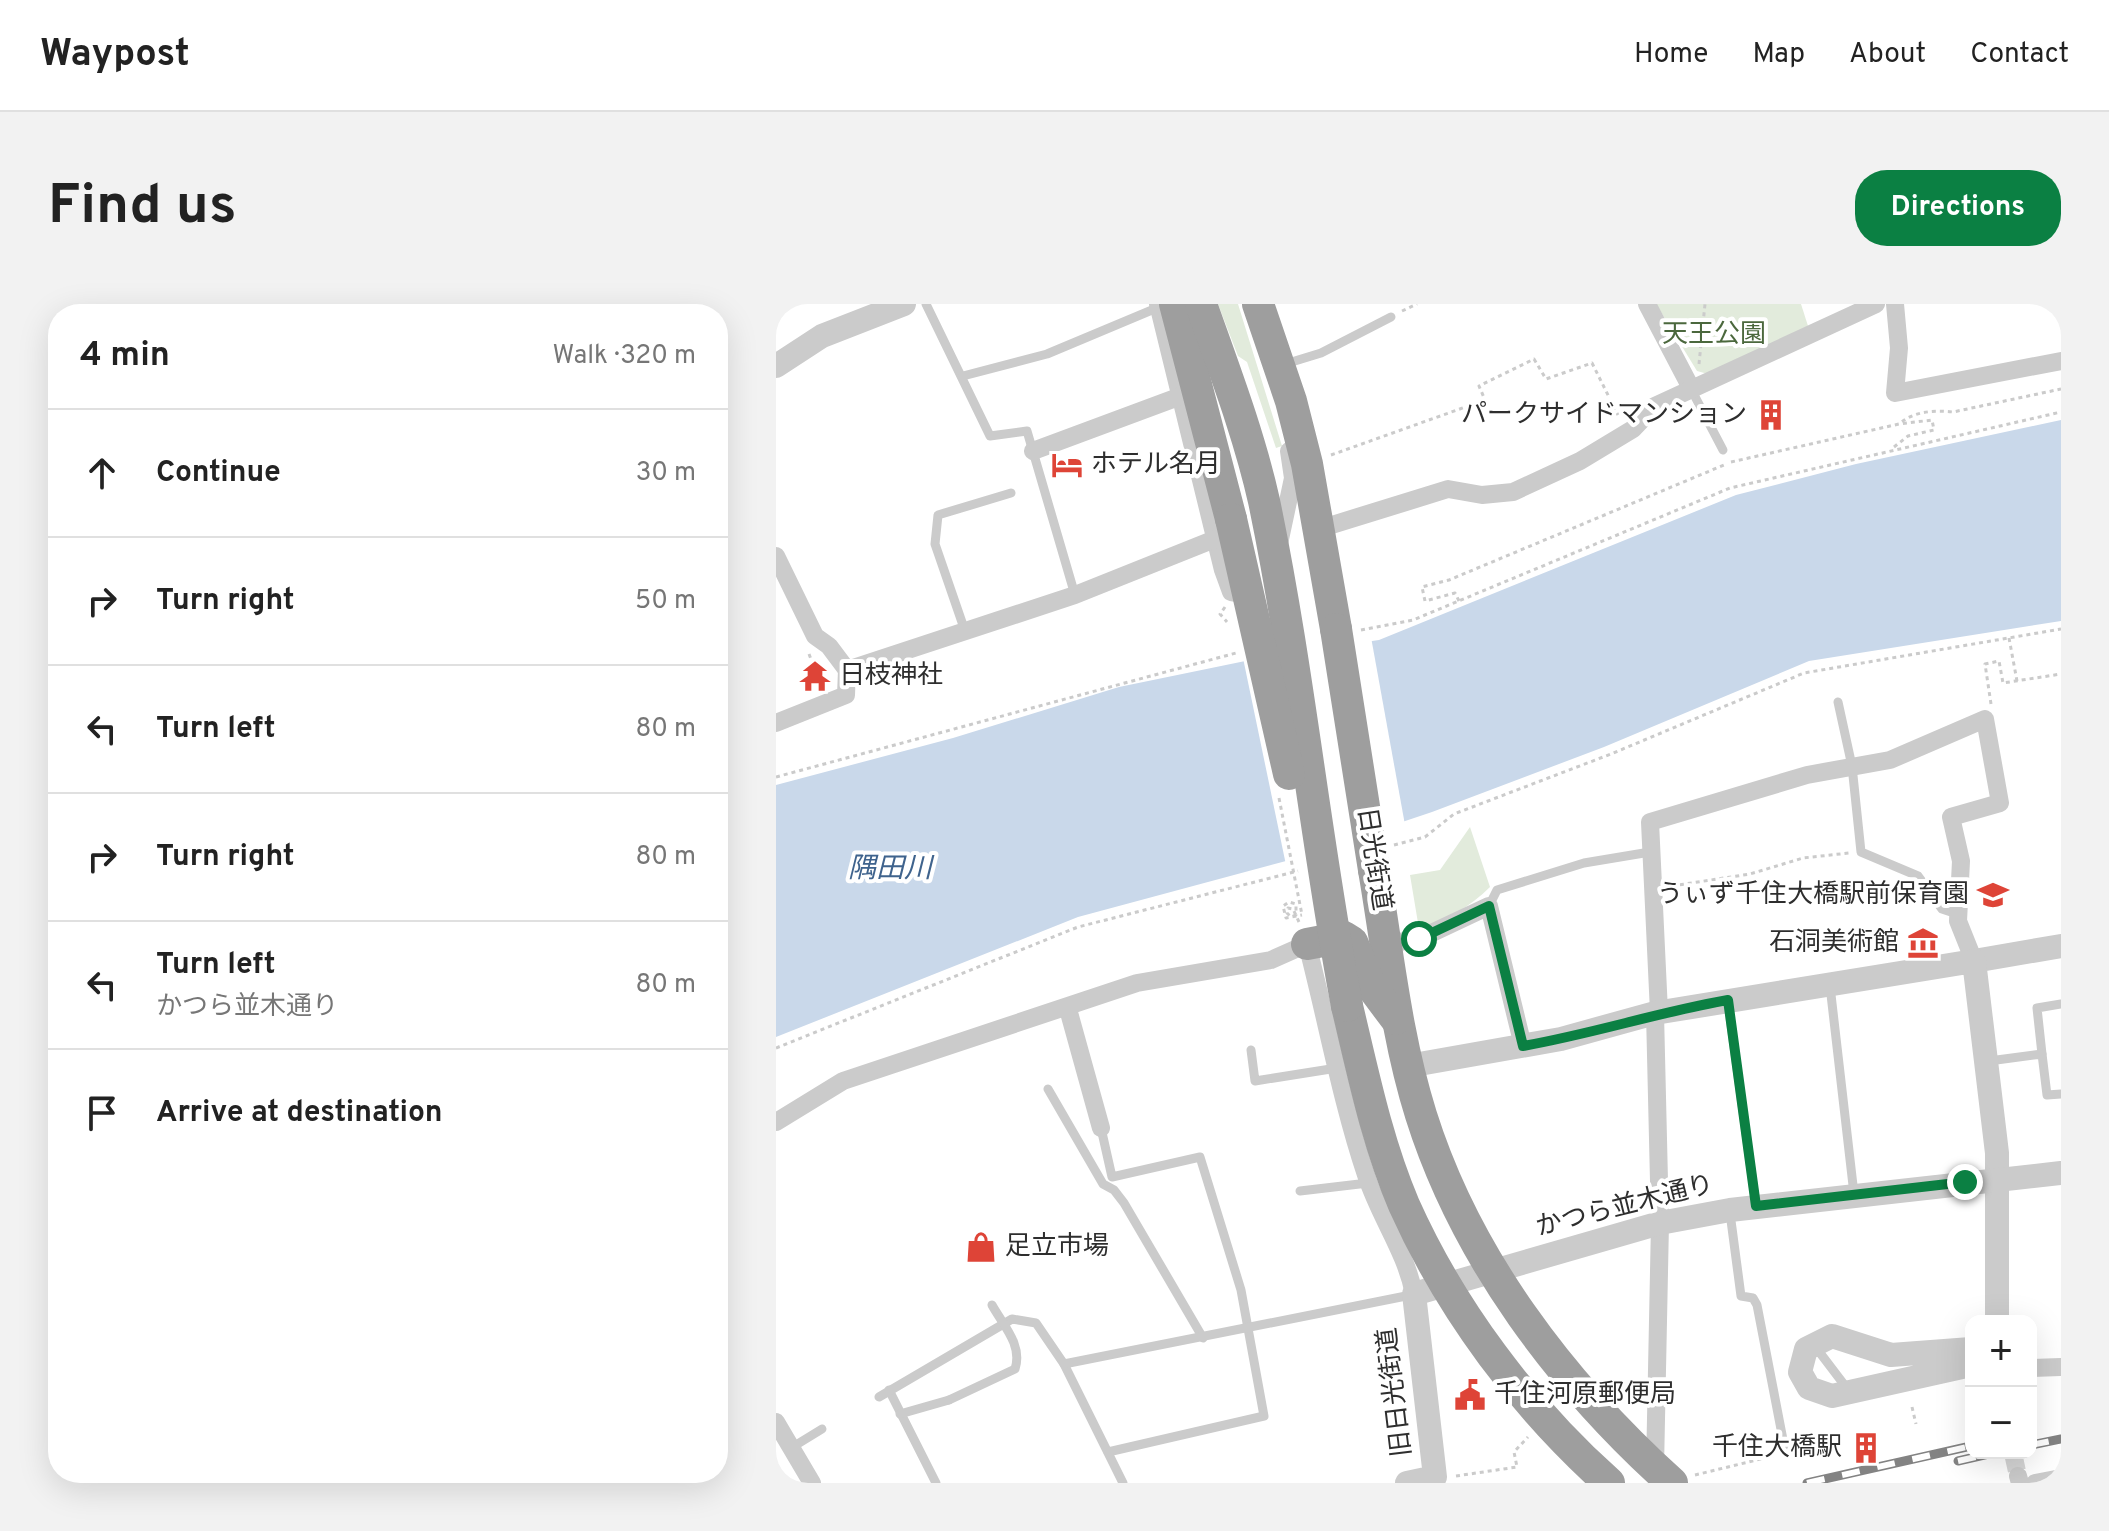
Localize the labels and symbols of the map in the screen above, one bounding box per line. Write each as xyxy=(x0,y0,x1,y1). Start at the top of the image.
park label: 天王公園 xyxy=(1662,319,1766,352)
building icon: パークサイドマンション xyxy=(1754,398,1788,432)
place label: パークサイドマンション xyxy=(1461,399,1747,432)
hotel icon: ホテル名月 xyxy=(1050,448,1084,482)
place label: ホテル名月 xyxy=(1091,449,1221,482)
temple icon: 日枝神社 xyxy=(798,659,832,693)
place label: 日枝神社 xyxy=(839,660,943,693)
street label: 日光街道 xyxy=(1349,805,1397,913)
water label: 隅田川 xyxy=(848,852,935,888)
school or university icon: うぃず千住大橋駅前保育園 xyxy=(1976,878,2010,912)
place label: うぃず千住大橋駅前保育園 xyxy=(1657,879,1969,912)
route start xyxy=(1401,921,1437,957)
museum icon: 石洞美術館 xyxy=(1906,926,1940,960)
place label: 石洞美術館 xyxy=(1769,927,1899,960)
route end xyxy=(1947,1164,1983,1200)
street label: かつら並木通り xyxy=(1533,1169,1717,1245)
shop icon: 足立市場 xyxy=(964,1230,998,1264)
place label: 足立市場 xyxy=(1005,1231,1109,1264)
street label: 旧日光街道 xyxy=(1372,1325,1420,1459)
public building icon: 千住河原郵便局 xyxy=(1453,1378,1487,1412)
place label: 千住河原郵便局 xyxy=(1494,1379,1676,1412)
building icon: 千住大橋駅 xyxy=(1849,1431,1883,1465)
place label: 千住大橋駅 xyxy=(1712,1432,1842,1465)

